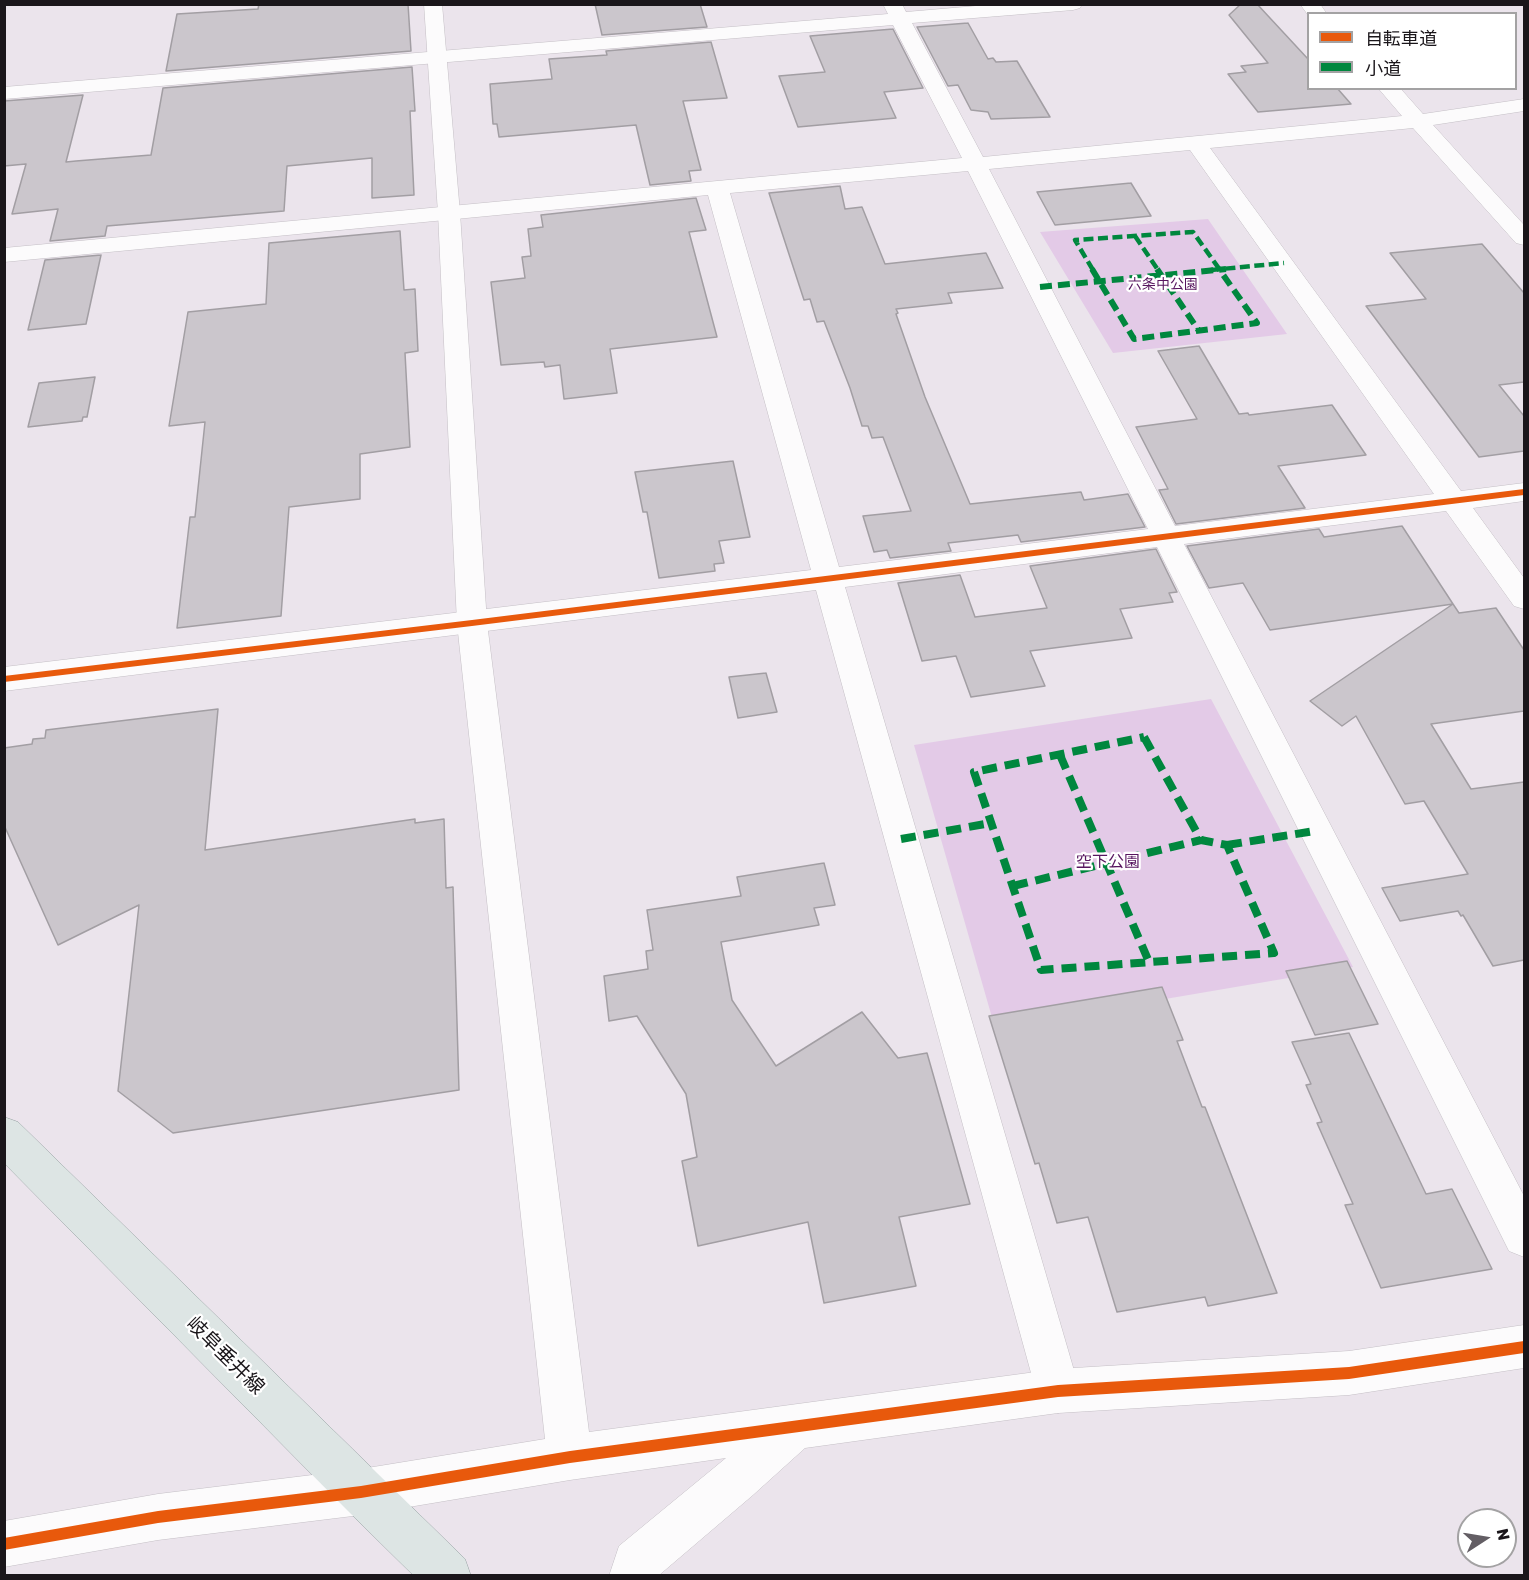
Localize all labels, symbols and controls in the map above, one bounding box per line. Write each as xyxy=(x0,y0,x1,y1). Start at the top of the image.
legend xyxy=(1307,12,1517,90)
text: 自転車道 xyxy=(1365,28,1437,50)
text: 小道 xyxy=(1365,58,1401,80)
park label: 六条中公園 xyxy=(1128,277,1198,293)
park label: 空下公園 xyxy=(1076,852,1140,872)
street label: 岐阜垂井線 xyxy=(181,1312,269,1400)
north arrow xyxy=(1457,1508,1517,1568)
text: N xyxy=(1493,1527,1514,1542)

